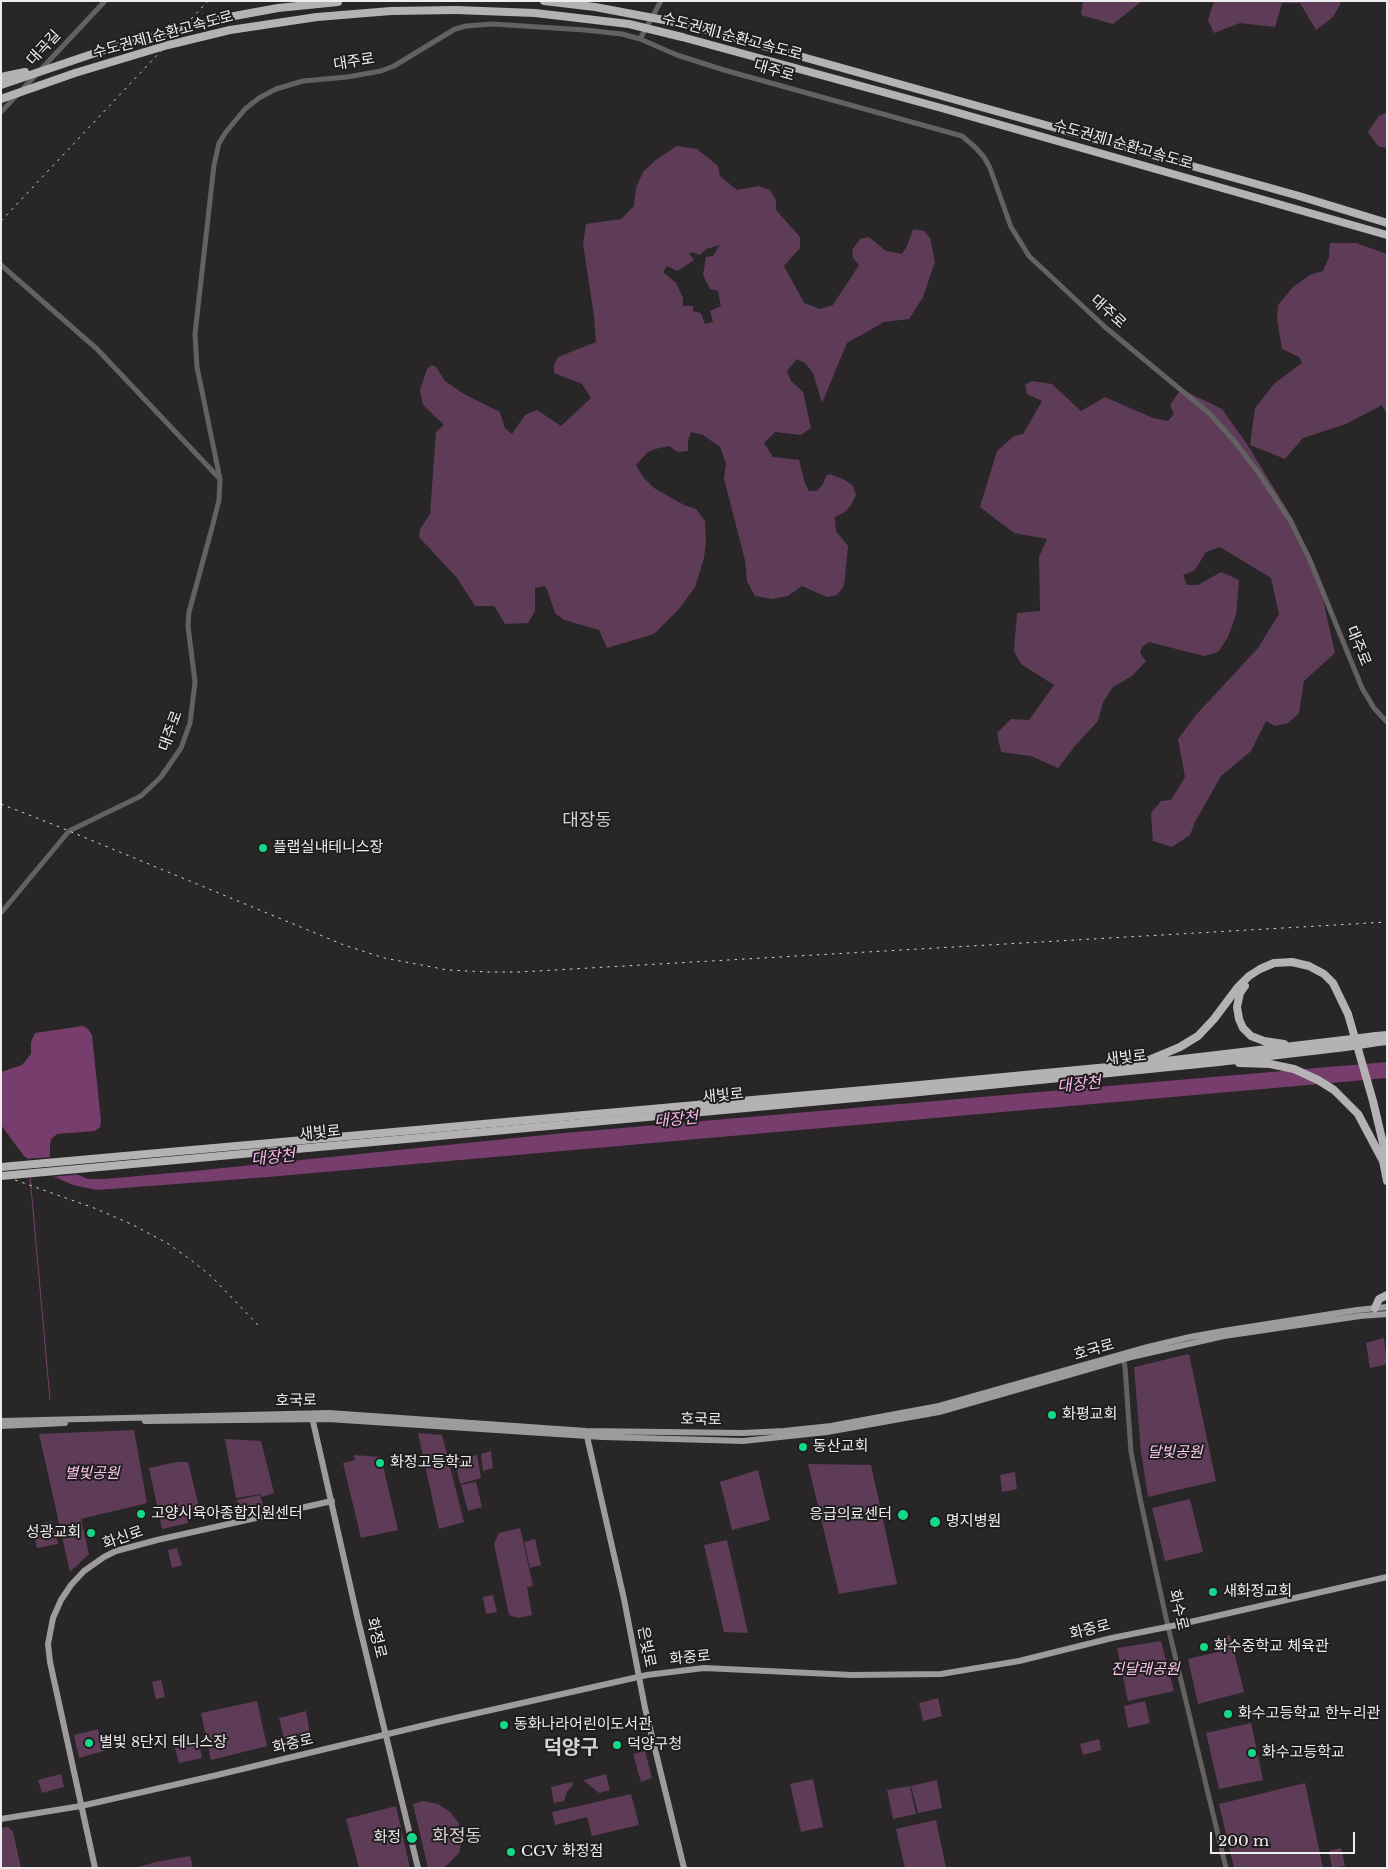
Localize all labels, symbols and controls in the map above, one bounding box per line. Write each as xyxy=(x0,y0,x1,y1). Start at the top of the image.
street label: 수도권제1순환고속도로 xyxy=(91,8,235,62)
street label: 수도권제1순환고속도로 xyxy=(660,10,804,64)
street label: 대곡길 xyxy=(23,27,65,69)
street label: 대주로 xyxy=(332,50,376,74)
street label: 대주로 xyxy=(752,57,796,85)
street label: 수도권제1순환고속도로 xyxy=(1051,116,1195,174)
street label: 대주로 xyxy=(1087,291,1129,333)
street label: 대주로 xyxy=(1342,623,1374,669)
street label: 대주로 xyxy=(155,708,187,754)
district label: 대장동 xyxy=(562,810,612,832)
place label: 플랩실내테니스장 xyxy=(273,839,383,857)
marker: 플랩실내테니스장 xyxy=(257,842,269,854)
street label: 새빛로 xyxy=(1104,1047,1148,1069)
water label: 대장천 xyxy=(1056,1073,1102,1097)
street label: 새빛로 xyxy=(702,1085,744,1107)
water label: 대장천 xyxy=(653,1109,699,1131)
street label: 새빛로 xyxy=(299,1122,341,1144)
water label: 대장천 xyxy=(250,1146,296,1170)
street label: 호국로 xyxy=(1072,1336,1116,1364)
street label: 호국로 xyxy=(275,1392,317,1410)
place label: 화평교회 xyxy=(1062,1406,1117,1424)
marker: 화평교회 xyxy=(1046,1409,1058,1421)
street label: 호국로 xyxy=(680,1411,722,1429)
place label: 동산교회 xyxy=(813,1438,868,1456)
marker: 동산교회 xyxy=(797,1441,809,1453)
park label: 달빛공원 xyxy=(1147,1444,1203,1462)
place label: 화정고등학교 xyxy=(390,1454,473,1472)
marker: 화정고등학교 xyxy=(374,1457,386,1469)
park label: 별빛공원 xyxy=(64,1465,120,1483)
place label: 고양시육아종합지원센터 xyxy=(151,1505,303,1523)
place label: 응급의료센터 xyxy=(809,1506,892,1524)
marker: 고양시육아종합지원센터 xyxy=(135,1508,147,1520)
marker: 응급의료센터 xyxy=(896,1508,910,1522)
place label: 명지병원 xyxy=(946,1513,1001,1531)
marker: 명지병원 xyxy=(928,1515,942,1529)
street label: 화신로 xyxy=(100,1523,146,1553)
place label: 성광교회 xyxy=(26,1524,81,1542)
marker: 성광교회 xyxy=(85,1527,97,1539)
place label: 새화정교회 xyxy=(1223,1583,1292,1601)
marker: 새화정교회 xyxy=(1207,1586,1219,1598)
street label: 화수로 xyxy=(1165,1588,1191,1632)
street label: 화정로 xyxy=(362,1616,390,1660)
street label: 화중로 xyxy=(1068,1616,1112,1644)
street label: 은빛로 xyxy=(633,1625,659,1669)
place label: 화수중학교 체육관 xyxy=(1214,1638,1329,1656)
marker: 화수중학교 체육관 xyxy=(1198,1641,1210,1653)
street label: 화중로 xyxy=(669,1647,711,1669)
park label: 진달래공원 xyxy=(1111,1661,1179,1679)
place label: 화수고등학교 한누리관 xyxy=(1238,1705,1380,1723)
marker: 화수고등학교 한누리관 xyxy=(1222,1708,1234,1720)
place label: 동화나라어린이도서관 xyxy=(514,1716,652,1734)
marker: 동화나라어린이도서관 xyxy=(498,1719,510,1731)
street label: 화중로 xyxy=(271,1731,315,1757)
place label: 별빛 8단지 테니스장 xyxy=(99,1734,227,1752)
district label: 덕양구 xyxy=(543,1736,599,1760)
place label: 덕양구청 xyxy=(627,1736,682,1754)
marker: 별빛 8단지 테니스장 xyxy=(83,1737,95,1749)
marker: 덕양구청 xyxy=(611,1739,623,1751)
place label: 화수고등학교 xyxy=(1262,1744,1345,1762)
marker: 화수고등학교 xyxy=(1246,1747,1258,1759)
scale bar xyxy=(1213,1822,1358,1854)
district label: 화정동 xyxy=(432,1826,482,1848)
place label: 화정 xyxy=(373,1829,401,1847)
marker: 화정 xyxy=(405,1831,419,1845)
text: 200 m xyxy=(1218,1831,1269,1850)
place label: CGV 화정점 xyxy=(521,1843,603,1861)
marker: CGV 화정점 xyxy=(505,1846,517,1858)

